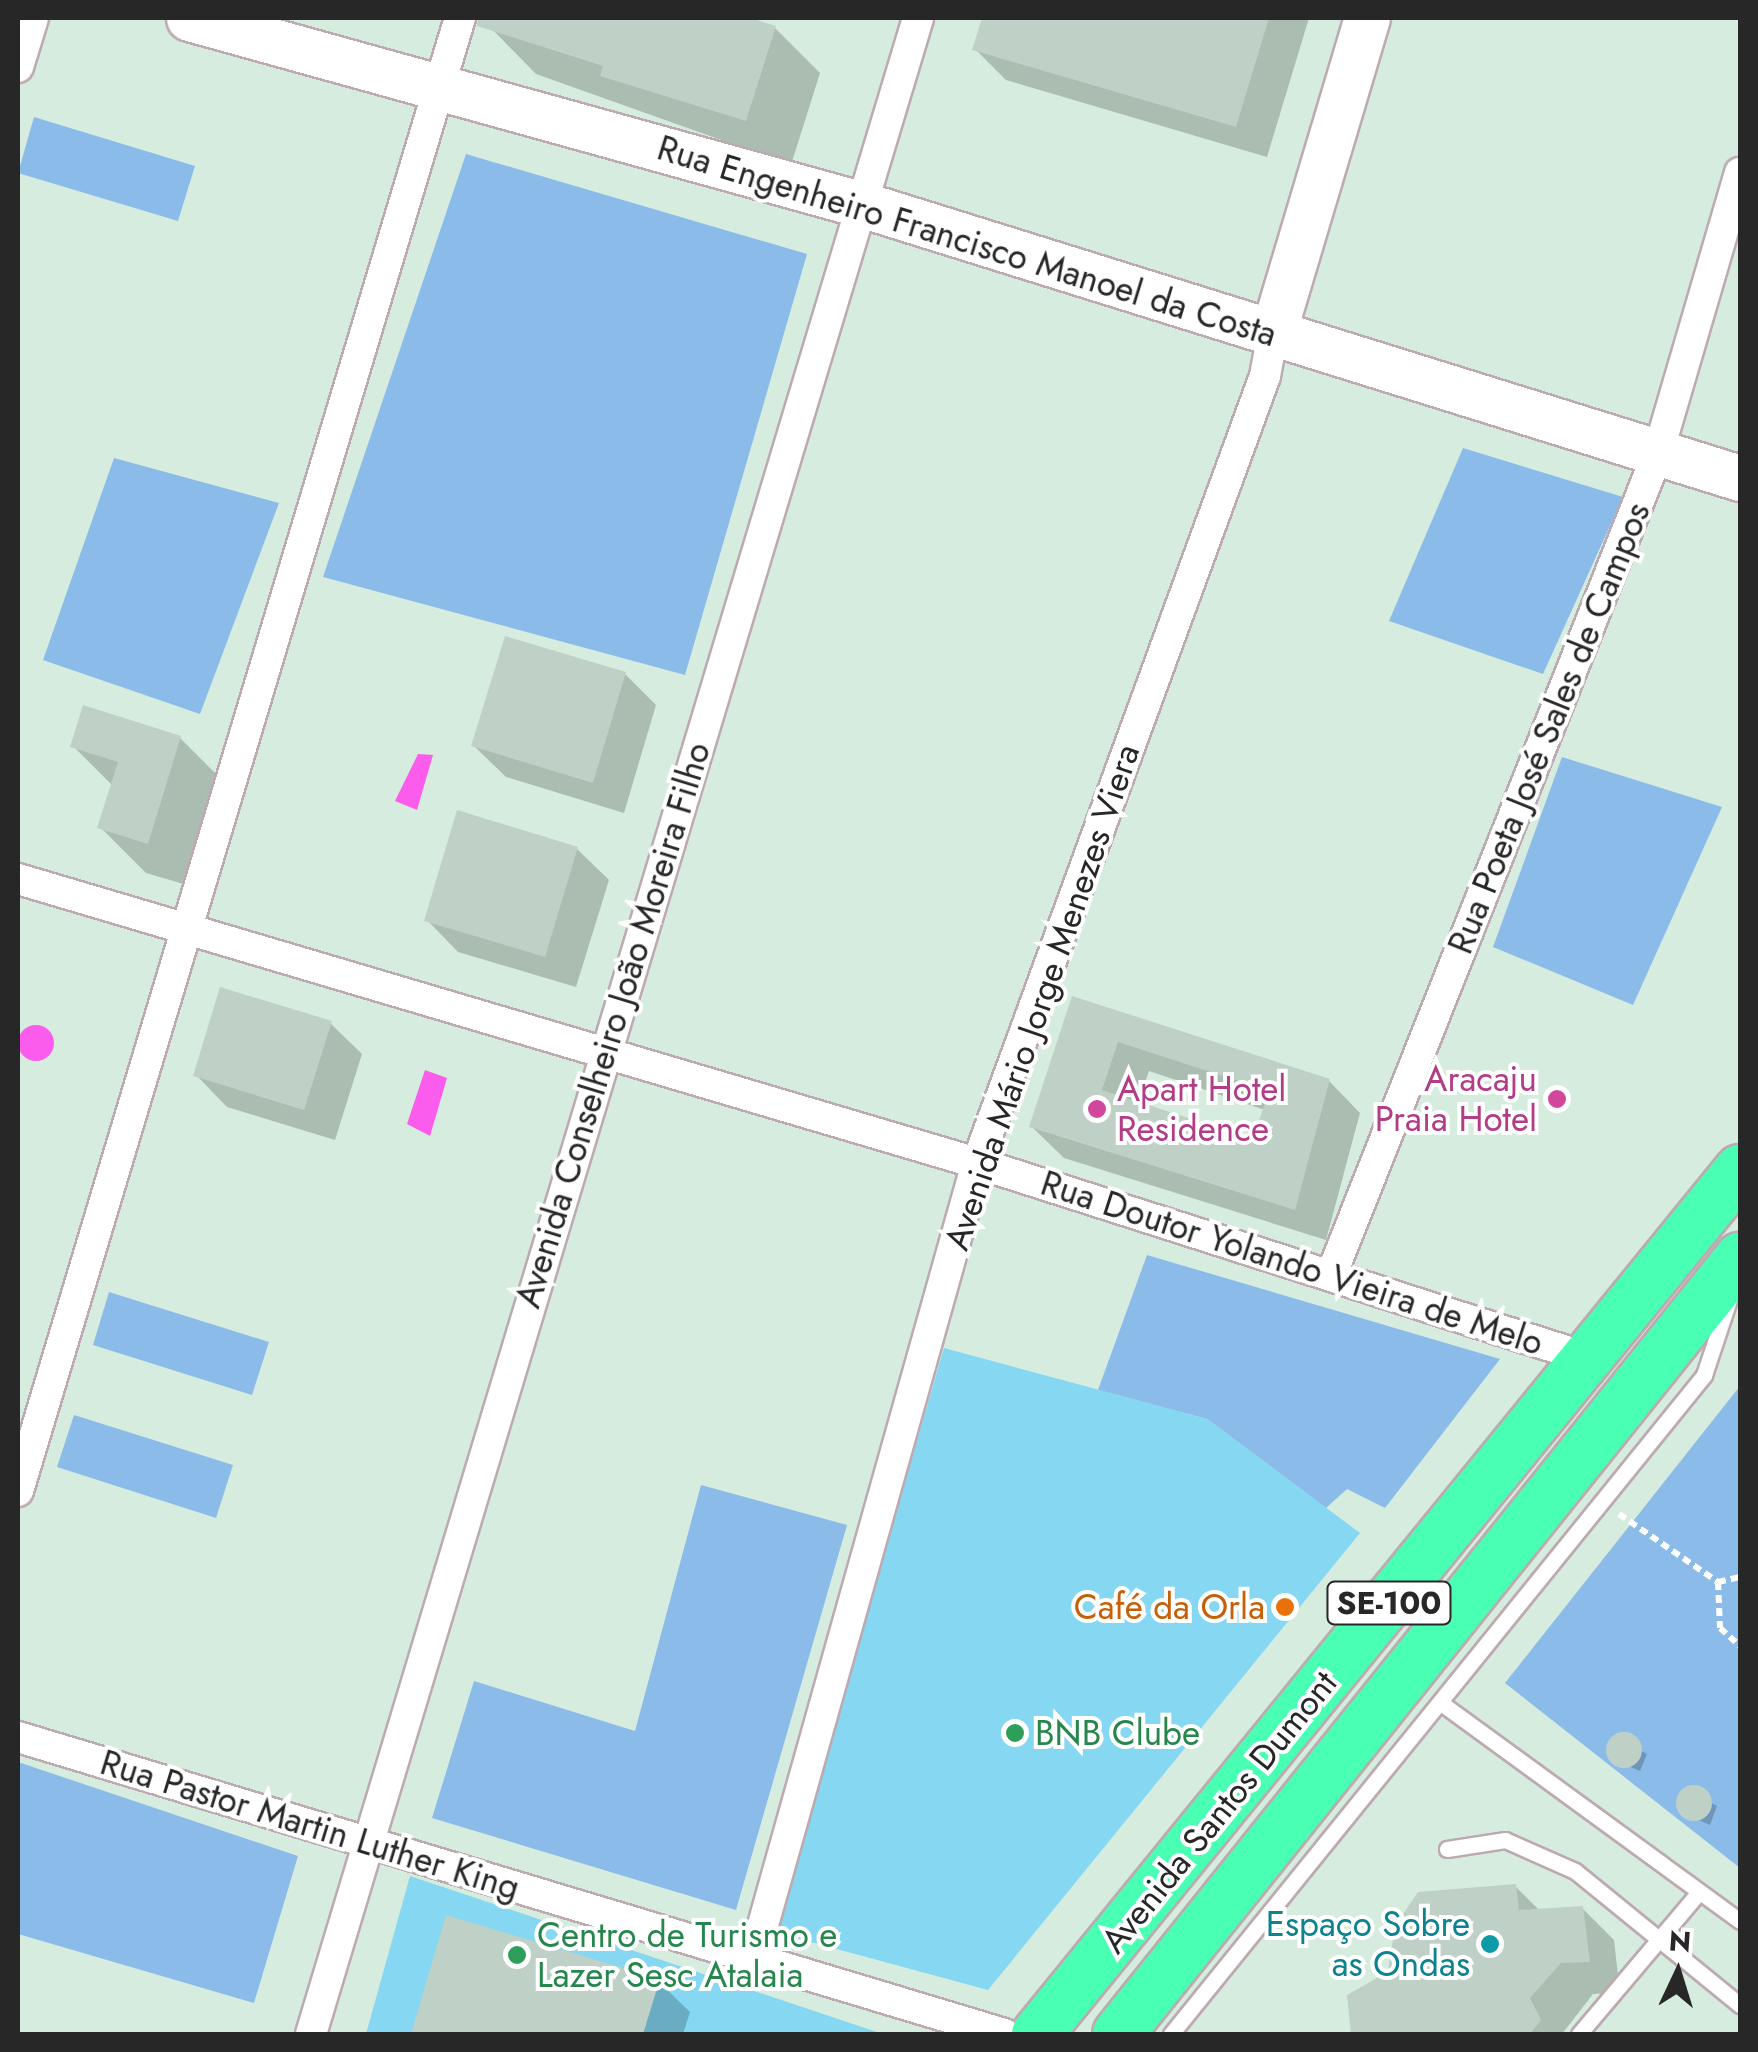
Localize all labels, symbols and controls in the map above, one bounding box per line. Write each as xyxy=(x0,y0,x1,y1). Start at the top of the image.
street label: Rua Engenheiro Francisco Manoel da Costa xyxy=(652,127,1282,355)
street label: Rua Poeta José Sales de Campos xyxy=(1439,496,1659,960)
street label: Avenida Conselheiro João Moreira Filho xyxy=(507,737,719,1313)
street label: Avenida Mário Jorge Menezes Viera xyxy=(936,739,1148,1255)
place label: Aracaju Praia Hotel xyxy=(1375,1058,1537,1140)
place label: Apart Hotel Residence xyxy=(1117,1068,1286,1150)
marker: Aracaju Praia Hotel xyxy=(1546,1088,1568,1110)
marker: Apart Hotel Residence xyxy=(1086,1098,1108,1120)
street label: Rua Doutor Yolando Vieira de Melo xyxy=(1036,1162,1548,1364)
road number: SE-100 xyxy=(1324,1576,1454,1630)
place label: Café da Orla xyxy=(1074,1586,1265,1628)
marker: Café da Orla xyxy=(1274,1596,1296,1618)
street label: Avenida Santos Dumont xyxy=(1092,1662,1346,1962)
place label: BNB Clube xyxy=(1035,1712,1200,1754)
marker: BNB Clube xyxy=(1004,1722,1026,1744)
street label: Rua Pastor Martin Luther King xyxy=(95,1741,525,1909)
place label: Espaço Sobre as Ondas xyxy=(1266,1903,1470,1985)
place label: Centro de Turismo e Lazer Sesc Atalaia xyxy=(537,1914,837,1996)
text: N xyxy=(1668,1920,1693,1963)
north arrow xyxy=(1628,1922,1728,2022)
marker: Espaço Sobre as Ondas xyxy=(1479,1933,1501,1955)
marker: Centro de Turismo e Lazer Sesc Atalaia xyxy=(506,1944,528,1966)

